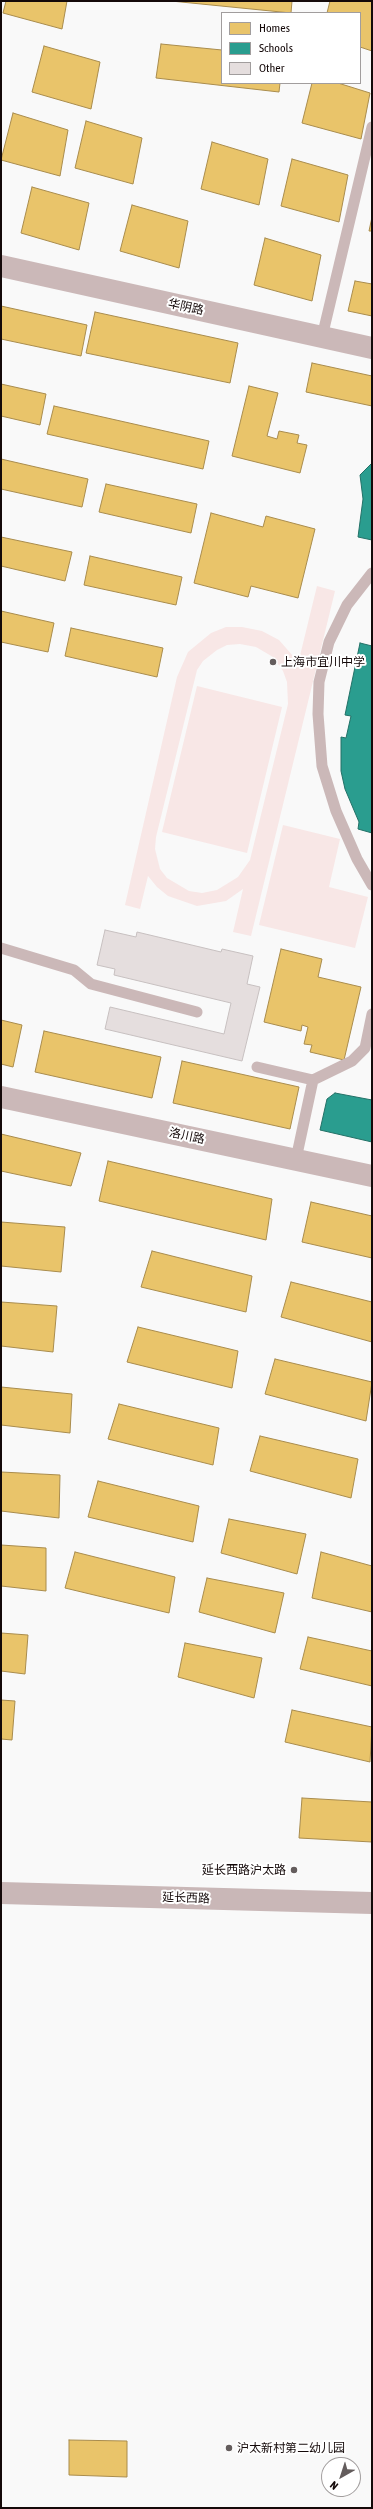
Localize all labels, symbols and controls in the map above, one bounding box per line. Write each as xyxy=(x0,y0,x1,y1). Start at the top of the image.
legend xyxy=(221,12,361,84)
text: Homes xyxy=(259,21,290,35)
text: Schools xyxy=(259,41,293,55)
text: Other xyxy=(259,61,284,75)
street label: 华阴路 xyxy=(167,296,205,318)
place label: 上海市宜川中学 xyxy=(281,655,365,669)
marker: 上海市宜川中学 xyxy=(268,657,278,667)
street label: 洛川路 xyxy=(168,1125,206,1147)
place label: 延长西路沪太路 xyxy=(202,1863,286,1877)
marker: 延长西路沪太路 xyxy=(289,1865,299,1875)
street label: 延长西路 xyxy=(162,1890,210,1906)
place label: 沪太新村第二幼儿园 xyxy=(237,2441,345,2455)
marker: 沪太新村第二幼儿园 xyxy=(224,2443,234,2453)
north arrow xyxy=(321,2457,361,2497)
text: N xyxy=(328,2479,340,2492)

